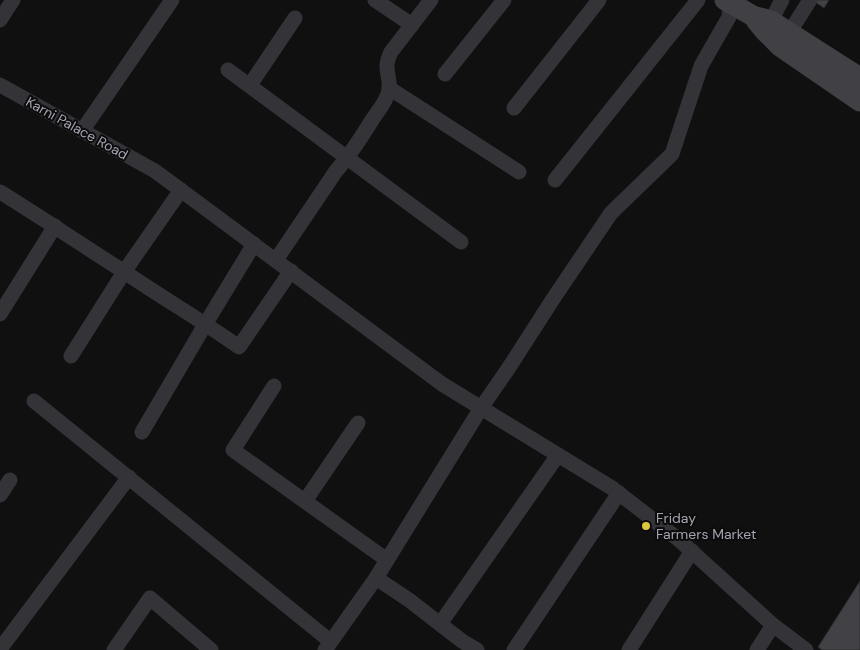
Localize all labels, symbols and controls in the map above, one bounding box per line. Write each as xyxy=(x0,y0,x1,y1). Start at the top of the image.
street label: Karni Palace Road xyxy=(23,92,131,164)
place label: Friday Farmers Market xyxy=(656,509,757,543)
marker: Friday Farmers Market xyxy=(640,520,652,532)

